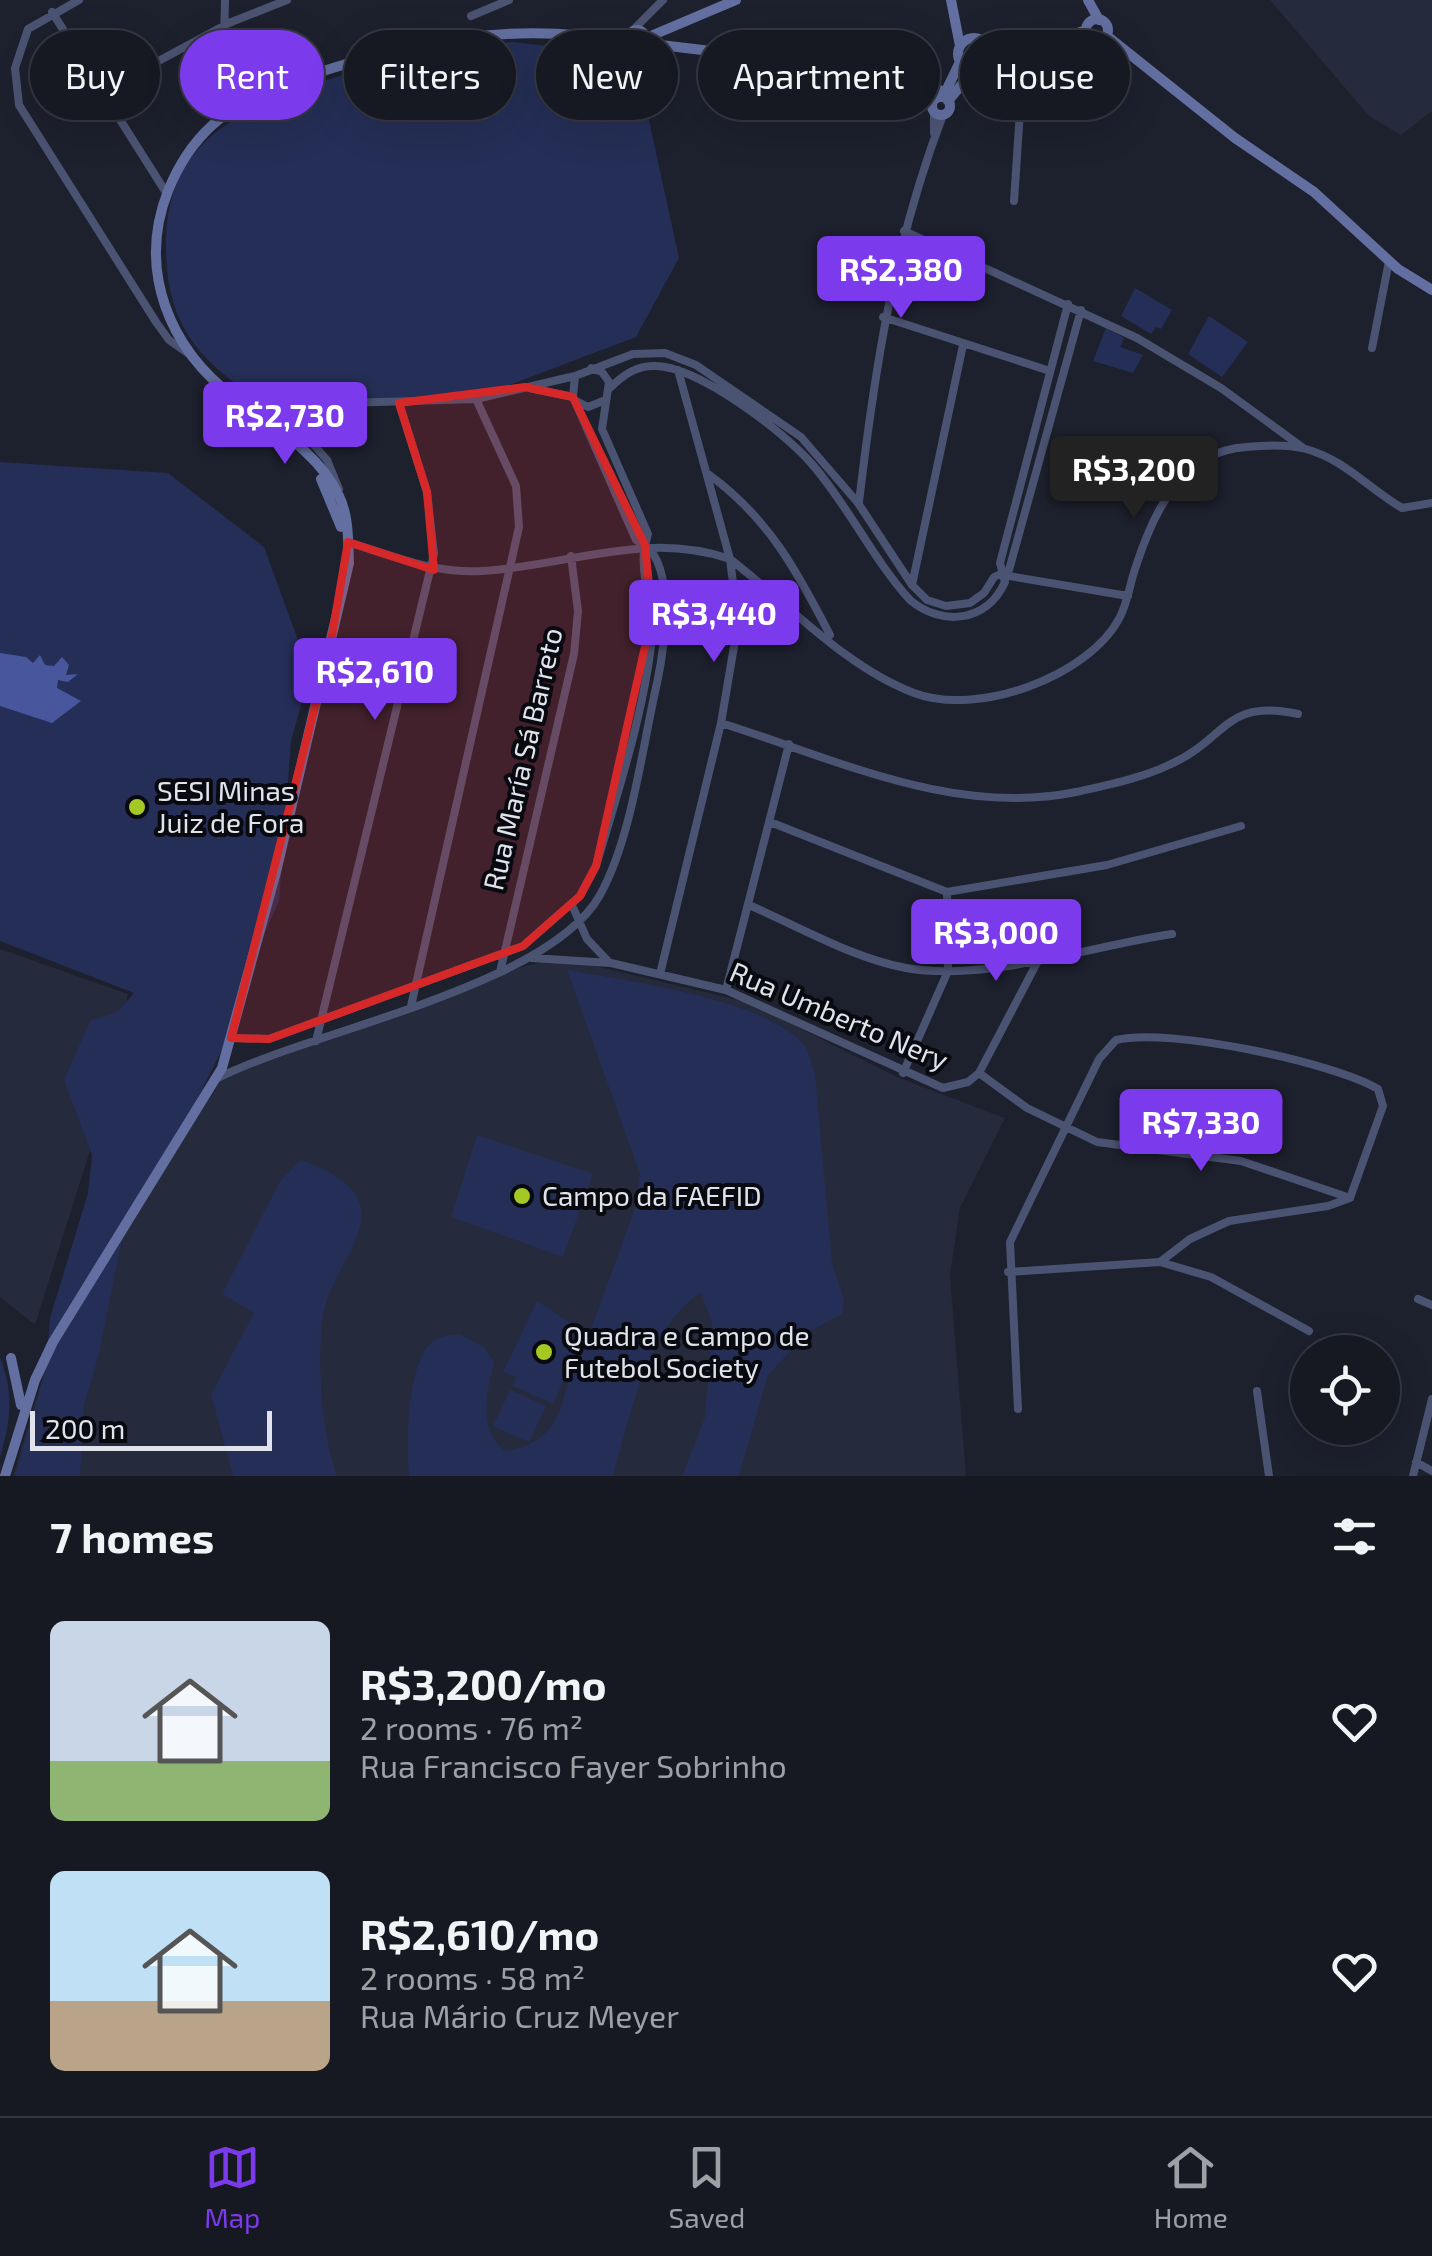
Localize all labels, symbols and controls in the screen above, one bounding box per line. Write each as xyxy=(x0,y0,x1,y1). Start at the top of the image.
chip: Buy xyxy=(30,30,160,120)
chip: Rent xyxy=(180,30,324,120)
chip: Filters xyxy=(344,30,516,120)
chip: New xyxy=(536,30,678,120)
chip: Apartment xyxy=(698,30,940,120)
chip: House xyxy=(960,30,1130,120)
pin: R$2,380 xyxy=(809,236,993,321)
text: R$2,380 xyxy=(839,249,963,287)
pin: R$2,730 xyxy=(193,382,377,467)
text: R$2,730 xyxy=(225,395,345,433)
pin: R$3,200 xyxy=(1042,436,1226,521)
text: R$3,200 xyxy=(1072,449,1196,487)
pin: R$3,440 xyxy=(622,580,806,665)
text: R$3,440 xyxy=(651,593,777,631)
street label: Rua María Sá Barreto xyxy=(475,624,569,893)
pin: R$2,610 xyxy=(283,638,467,723)
text: R$2,610 xyxy=(316,651,434,689)
place label: SESI Minas Juiz de Fora xyxy=(157,773,304,839)
marker: SESI Minas Juiz de Fora xyxy=(126,796,148,818)
pin: R$3,000 xyxy=(904,899,1088,984)
text: R$3,000 xyxy=(933,912,1059,950)
street label: Rua Umberto Nery xyxy=(725,954,954,1076)
pin: R$7,330 xyxy=(1109,1089,1293,1174)
text: R$7,330 xyxy=(1141,1102,1261,1140)
place label: Campo da FAEFID xyxy=(542,1178,762,1212)
marker: Campo da FAEFID xyxy=(511,1185,533,1207)
place label: Quadra e Campo de Futebol Society xyxy=(564,1318,810,1384)
map controls xyxy=(1290,1335,1400,1445)
button: locate xyxy=(1290,1335,1400,1445)
marker: Quadra e Campo de Futebol Society xyxy=(533,1341,555,1363)
scale bar xyxy=(30,1406,272,1450)
text: 200 m xyxy=(45,1411,125,1445)
icon: filters xyxy=(1327,1509,1382,1564)
text: 7 homes xyxy=(50,1511,214,1561)
text: R$3,200/mo xyxy=(360,1658,607,1708)
icon: home xyxy=(130,1661,250,1781)
icon: heart xyxy=(1327,1694,1382,1749)
text: 2 rooms · 76 m² xyxy=(360,1708,583,1746)
text: Rua Francisco Fayer Sobrinho xyxy=(360,1746,787,1784)
text: R$2,610/mo xyxy=(360,1908,599,1958)
icon: home xyxy=(130,1911,250,2031)
icon: heart xyxy=(1327,1944,1382,1999)
text: 2 rooms · 58 m² xyxy=(360,1958,585,1996)
text: Rua Mário Cruz Meyer xyxy=(360,1996,679,2034)
tab: Map xyxy=(204,2140,260,2234)
tab: Saved xyxy=(669,2140,745,2234)
tab: Home xyxy=(1154,2140,1228,2234)

